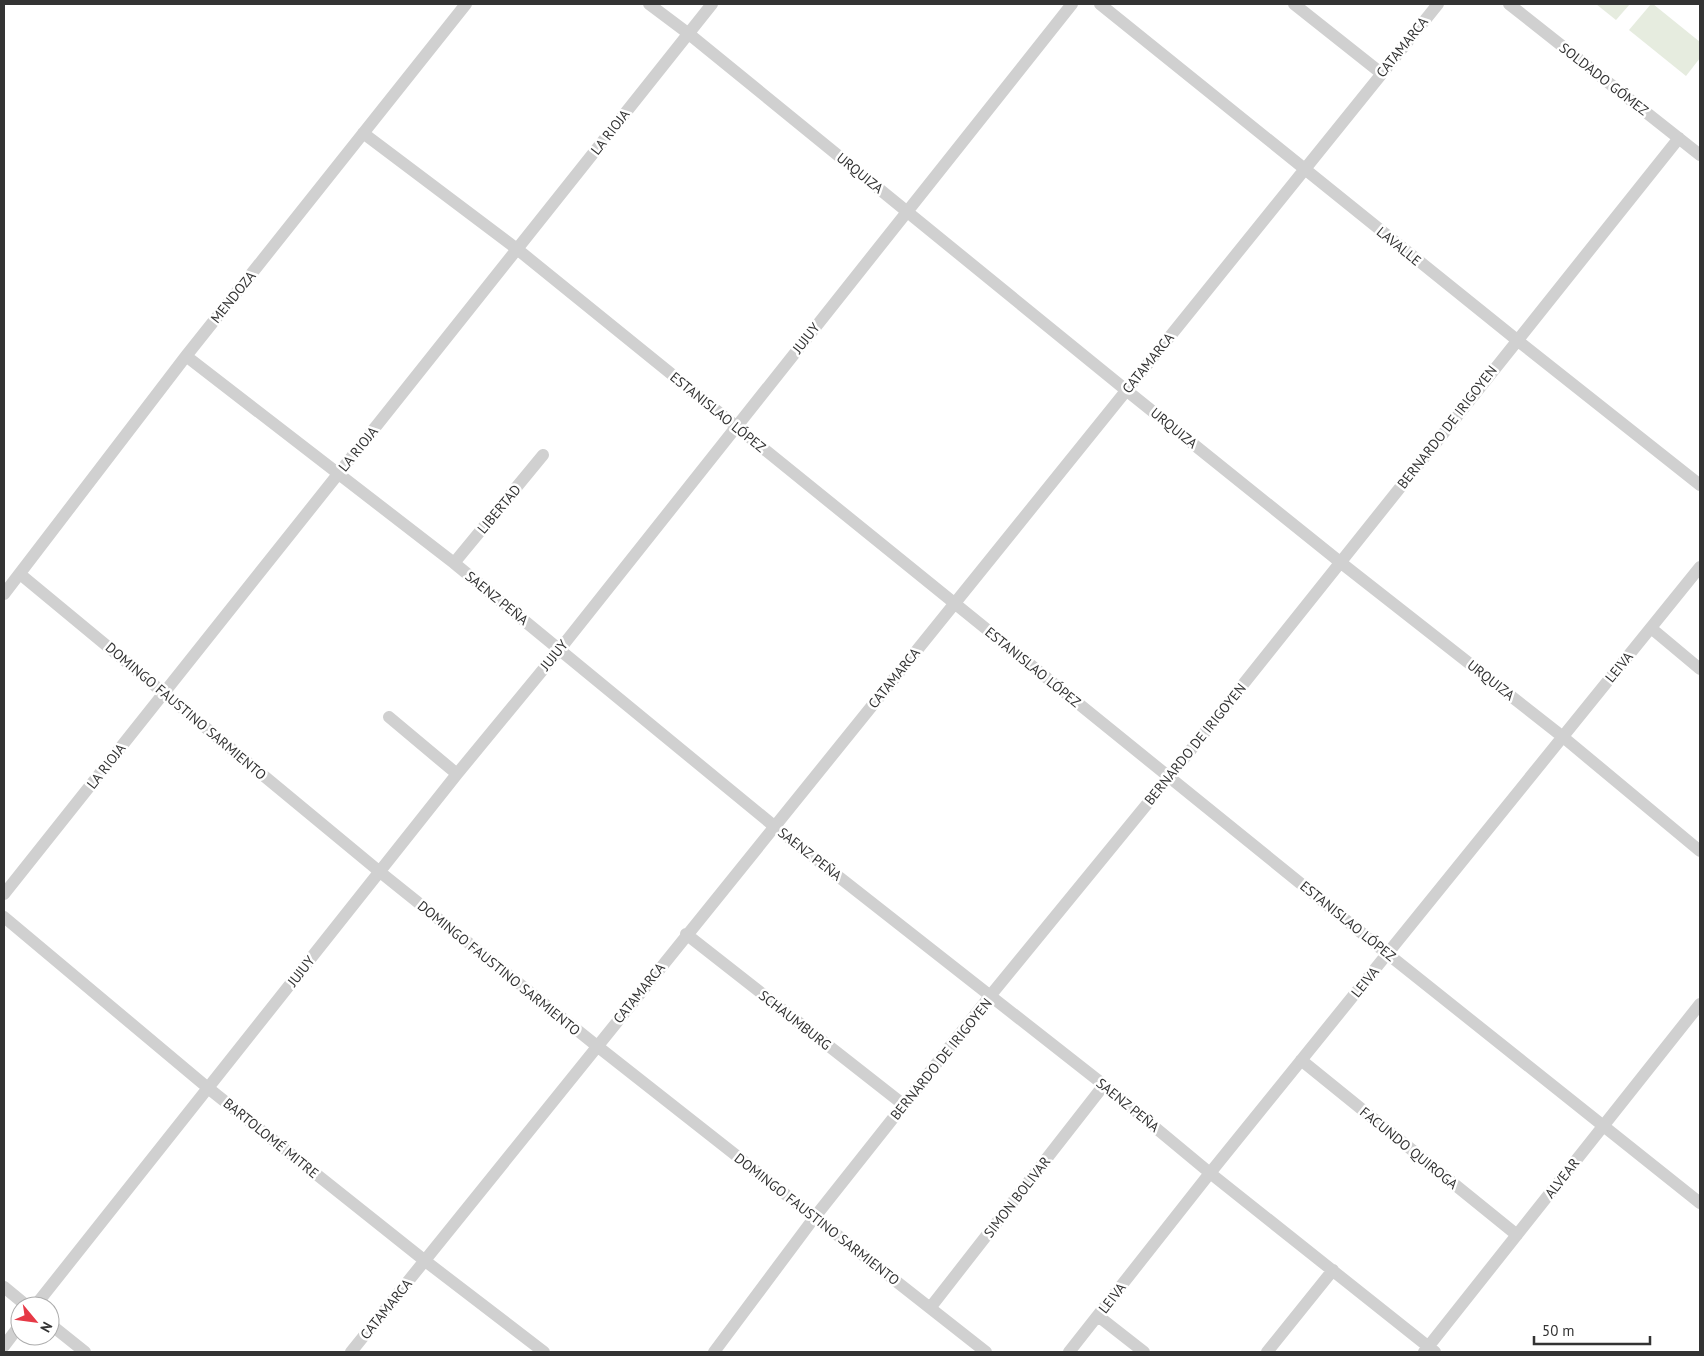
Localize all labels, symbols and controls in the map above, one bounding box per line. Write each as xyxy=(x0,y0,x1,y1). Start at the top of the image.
street label: CATAMARCA xyxy=(1372,12,1432,81)
street label: SOLDADO GÓMEZ xyxy=(1556,39,1652,120)
street label: LA RIOJA xyxy=(587,105,634,158)
street label: URQUIZA xyxy=(833,149,888,198)
street label: LAVALLE xyxy=(1373,223,1425,269)
street label: MENDOZA xyxy=(207,267,260,327)
street label: JUJUY xyxy=(788,319,824,358)
street label: CATAMARCA xyxy=(1118,328,1178,397)
street label: BERNARDO DE IRIGOYEN xyxy=(1393,362,1501,492)
street label: ESTANISLAO LÓPEZ xyxy=(666,368,770,456)
street label: URQUIZA xyxy=(1147,404,1202,453)
street label: LA RIOJA xyxy=(334,422,382,475)
street label: LIBERTAD xyxy=(473,481,525,537)
street label: SAENZ PEÑA xyxy=(462,567,533,629)
street label: ESTANISLAO LÓPEZ xyxy=(981,623,1085,711)
street label: JUJUY xyxy=(536,636,572,675)
street label: DOMINGO FAUSTINO SARMIENTO xyxy=(102,638,270,784)
street label: CATAMARCA xyxy=(864,643,924,712)
street label: LEIVA xyxy=(1601,647,1637,686)
street label: URQUIZA xyxy=(1464,656,1519,705)
street label: BERNARDO DE IRIGOYEN xyxy=(1140,679,1250,809)
street label: LA RIOJA xyxy=(83,739,130,792)
street label: SAENZ PEÑA xyxy=(774,823,846,885)
street label: ESTANISLAO LÓPEZ xyxy=(1296,877,1400,965)
street label: DOMINGO FAUSTINO SARMIENTO xyxy=(414,897,584,1039)
street label: JUJUY xyxy=(283,952,319,991)
street label: CATAMARCA xyxy=(609,958,669,1027)
street label: LEIVA xyxy=(1347,962,1383,1001)
street label: SCHAUMBURG xyxy=(755,986,835,1054)
street label: BERNARDO DE IRIGOYEN xyxy=(886,994,996,1124)
street label: SAENZ PEÑA xyxy=(1093,1074,1164,1136)
street label: BARTOLOMÉ MITRE xyxy=(220,1094,322,1182)
street label: FACUNDO QUIROGA xyxy=(1356,1103,1462,1194)
street label: DOMINGO FAUSTINO SARMIENTO xyxy=(731,1149,903,1289)
street label: SIMON BOLIVAR xyxy=(980,1153,1054,1241)
street label: ALVEAR xyxy=(1541,1154,1583,1202)
street label: CATAMARCA xyxy=(356,1274,416,1343)
street label: LEIVA xyxy=(1094,1278,1130,1317)
north arrow xyxy=(10,1296,60,1346)
scale bar xyxy=(1534,1314,1650,1346)
text: N xyxy=(36,1319,56,1336)
text: 50 m xyxy=(1542,1321,1575,1340)

